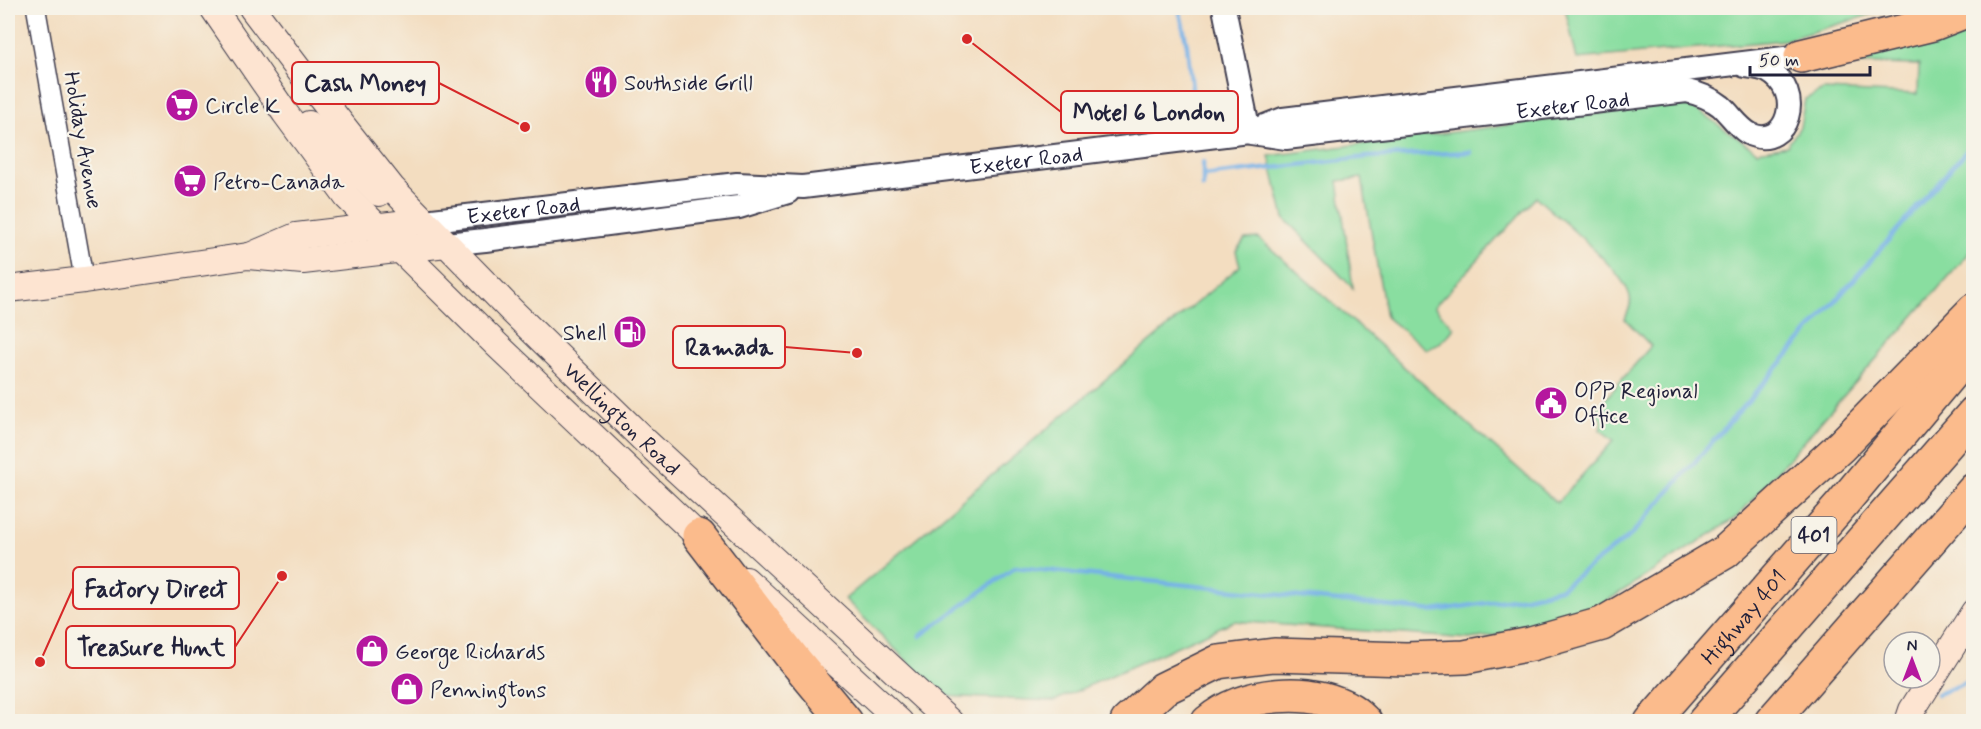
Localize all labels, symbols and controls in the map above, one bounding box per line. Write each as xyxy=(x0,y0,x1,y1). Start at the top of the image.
scale bar xyxy=(1750,39,1870,77)
text: 50 m xyxy=(1759,49,1799,73)
callout: Cash Money xyxy=(292,62,439,104)
restaurant icon: Southside Grill xyxy=(583,64,619,100)
text: Cash Money xyxy=(304,69,426,100)
street label: Holiday Avenue xyxy=(56,70,108,211)
place label: Southside Grill xyxy=(624,70,753,98)
street label: Exeter Road xyxy=(1515,86,1631,127)
supermarket icon: Circle K xyxy=(164,87,200,123)
callout: Motel 6 London xyxy=(1061,91,1238,133)
place label: Circle K xyxy=(205,93,280,121)
text: Motel 6 London xyxy=(1073,98,1225,129)
street label: Exeter Road xyxy=(968,141,1085,182)
supermarket icon: Petro-Canada xyxy=(172,163,208,199)
place label: Petro-Canada xyxy=(213,169,345,197)
street label: Exeter Road xyxy=(465,191,582,232)
fuel station icon: Shell xyxy=(612,314,648,350)
place label: Shell xyxy=(563,320,607,348)
callout: Ramada xyxy=(673,326,785,368)
text: Ramada xyxy=(685,333,774,364)
street label: Wellington Road xyxy=(557,357,686,483)
place label: OPP Regional Office xyxy=(1574,378,1698,431)
public building icon: OPP Regional Office xyxy=(1533,385,1569,421)
road number: 401 xyxy=(1792,517,1836,553)
street label: Highway 401 xyxy=(1696,565,1794,671)
callout: Factory Direct xyxy=(73,567,239,609)
text: Factory Direct xyxy=(85,575,228,606)
callout: Treasure Hunt xyxy=(66,626,235,668)
north arrow xyxy=(1882,630,1942,690)
text: Treasure Hunt xyxy=(77,633,226,664)
shop icon: George Richards xyxy=(354,633,390,669)
text: N xyxy=(1907,636,1917,657)
place label: George Richards xyxy=(395,639,545,670)
shop icon: Penningtons xyxy=(389,671,425,707)
place label: Penningtons xyxy=(430,677,546,708)

